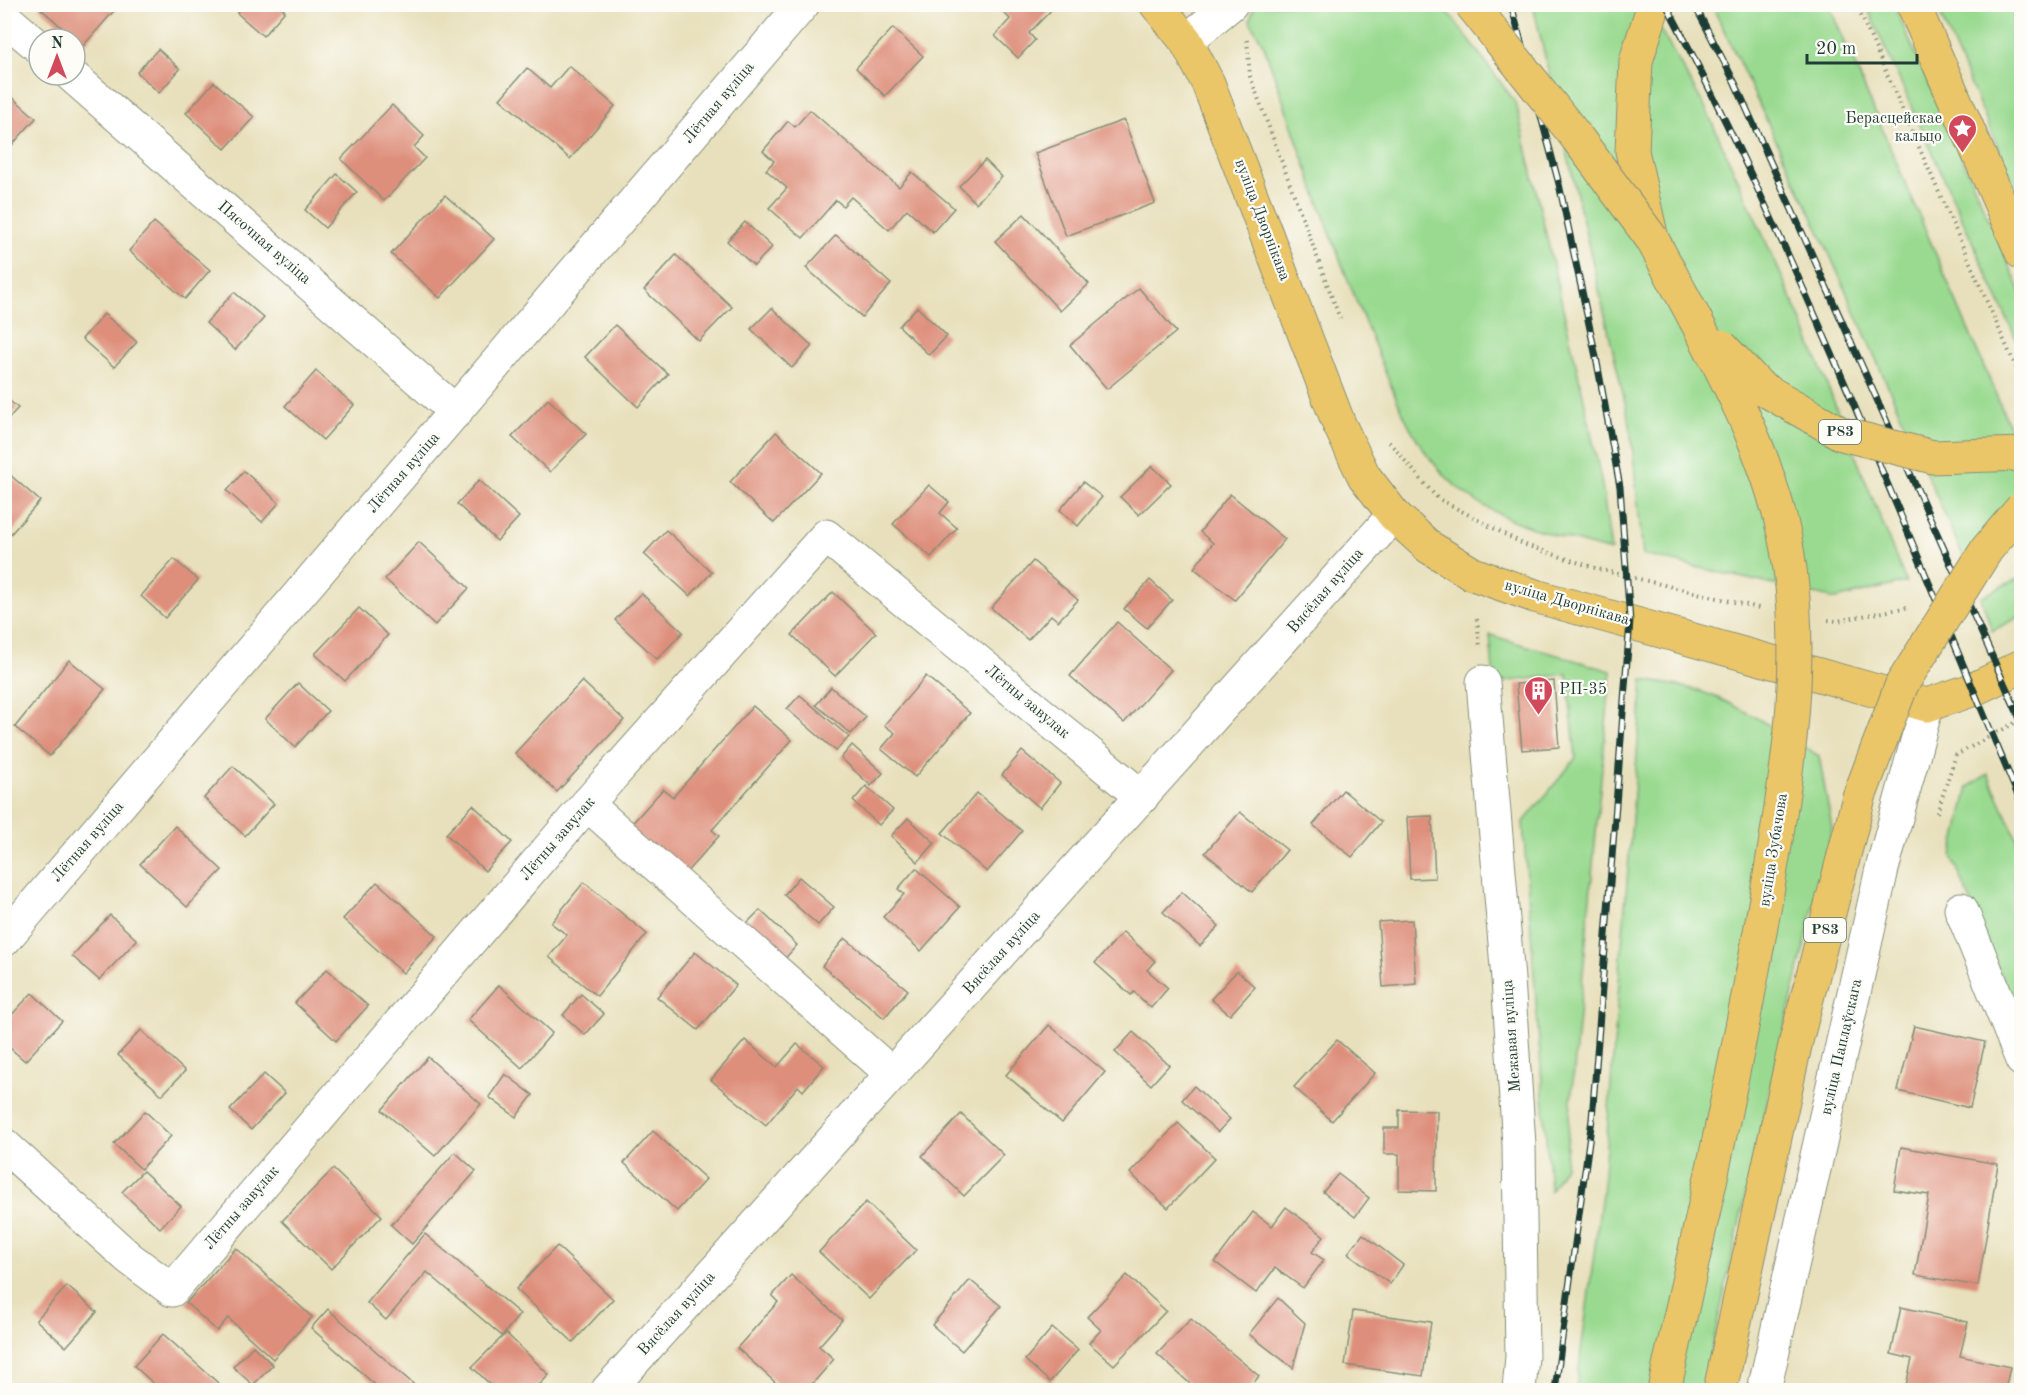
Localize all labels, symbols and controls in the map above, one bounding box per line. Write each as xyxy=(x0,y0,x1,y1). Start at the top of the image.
north arrow xyxy=(27,27,87,87)
scale bar xyxy=(1807,27,1916,65)
text: N xyxy=(51,36,64,52)
text: 20 m xyxy=(1816,40,1856,58)
street label: Лётная вуліца xyxy=(680,59,758,147)
place label: Берасцейскае кальцо xyxy=(1845,111,1942,145)
place icon: Берасцейскае кальцо xyxy=(1947,112,1979,154)
street label: вуліца Дворнікава xyxy=(1231,157,1293,283)
street label: Пясочная вуліца xyxy=(214,198,314,288)
road number: Р83 xyxy=(1819,420,1861,444)
street label: Лётная вуліца xyxy=(365,430,443,516)
street label: Вясёлая вуліца xyxy=(1285,545,1367,637)
street label: вуліца Дворнікава xyxy=(1503,578,1631,629)
street label: Лётны завулак xyxy=(982,662,1072,742)
building icon: РП-35 xyxy=(1522,674,1554,716)
place label: РП-35 xyxy=(1559,682,1607,698)
street label: вуліца Зубачова xyxy=(1757,792,1791,908)
street label: Лётны завулак xyxy=(517,794,599,884)
street label: Лётная вуліца xyxy=(49,799,127,885)
street label: Вясёлая вуліца xyxy=(960,908,1044,998)
road number: Р83 xyxy=(1804,918,1846,942)
street label: вуліца Паплаўскага xyxy=(1819,977,1865,1117)
street label: Межавая вуліца xyxy=(1500,979,1524,1093)
street label: Лётны завулак xyxy=(201,1163,283,1253)
street label: Вясёлая вуліца xyxy=(635,1269,719,1359)

